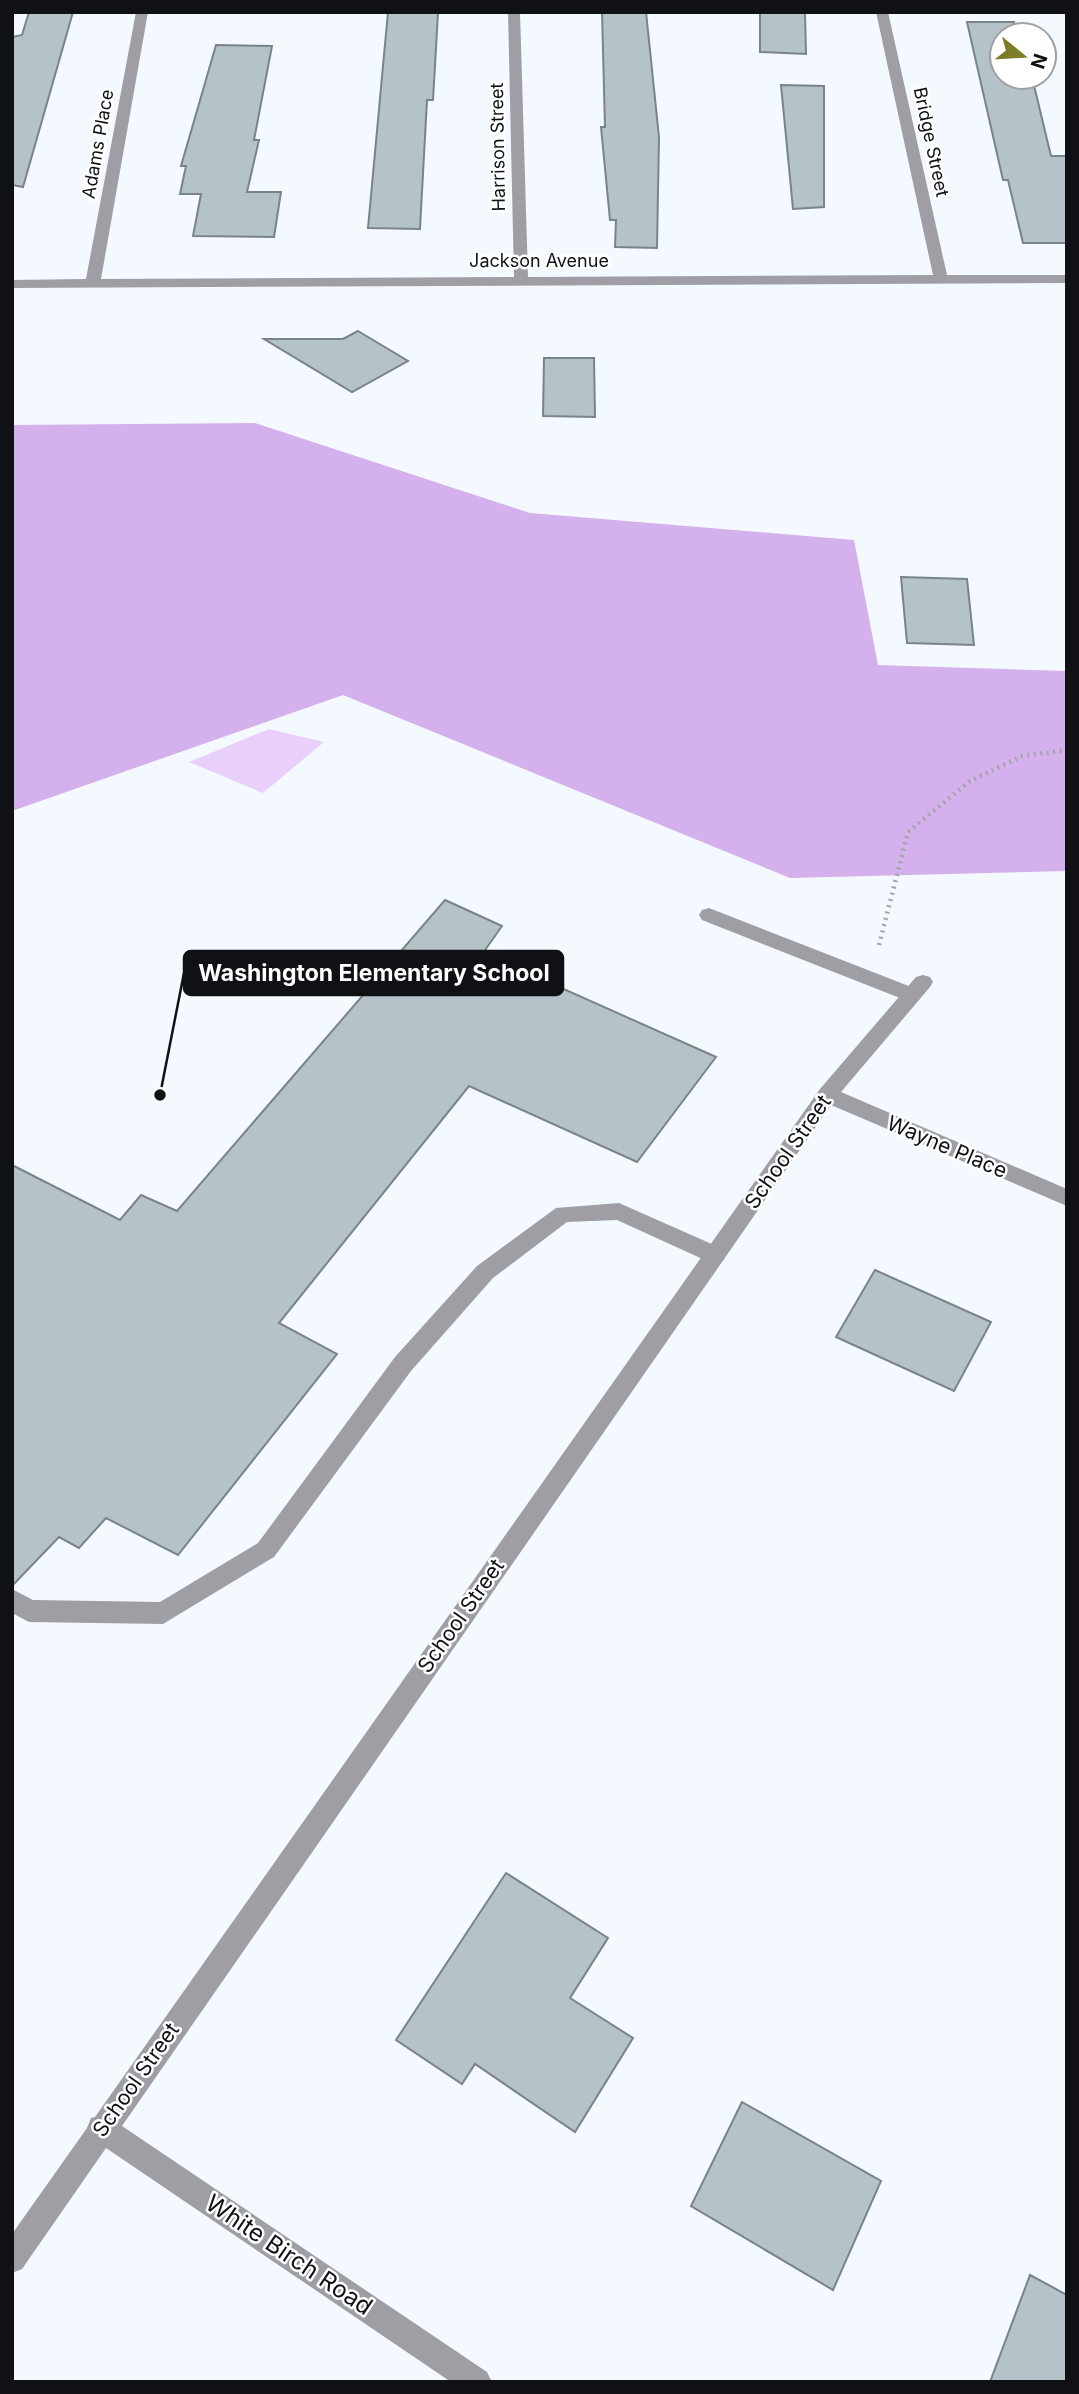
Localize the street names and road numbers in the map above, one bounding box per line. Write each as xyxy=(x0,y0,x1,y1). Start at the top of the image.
street label: Harrison Street xyxy=(486,82,509,212)
street label: Bridge Street xyxy=(910,85,953,199)
street label: Adams Place xyxy=(78,88,117,200)
street label: Jackson Avenue xyxy=(469,250,609,271)
street label: School Street xyxy=(739,1090,836,1213)
street label: Wayne Place xyxy=(883,1110,1011,1183)
street label: School Street xyxy=(412,1554,509,1677)
street label: School Street xyxy=(87,2018,184,2141)
street label: White Birch Road xyxy=(200,2188,378,2321)

